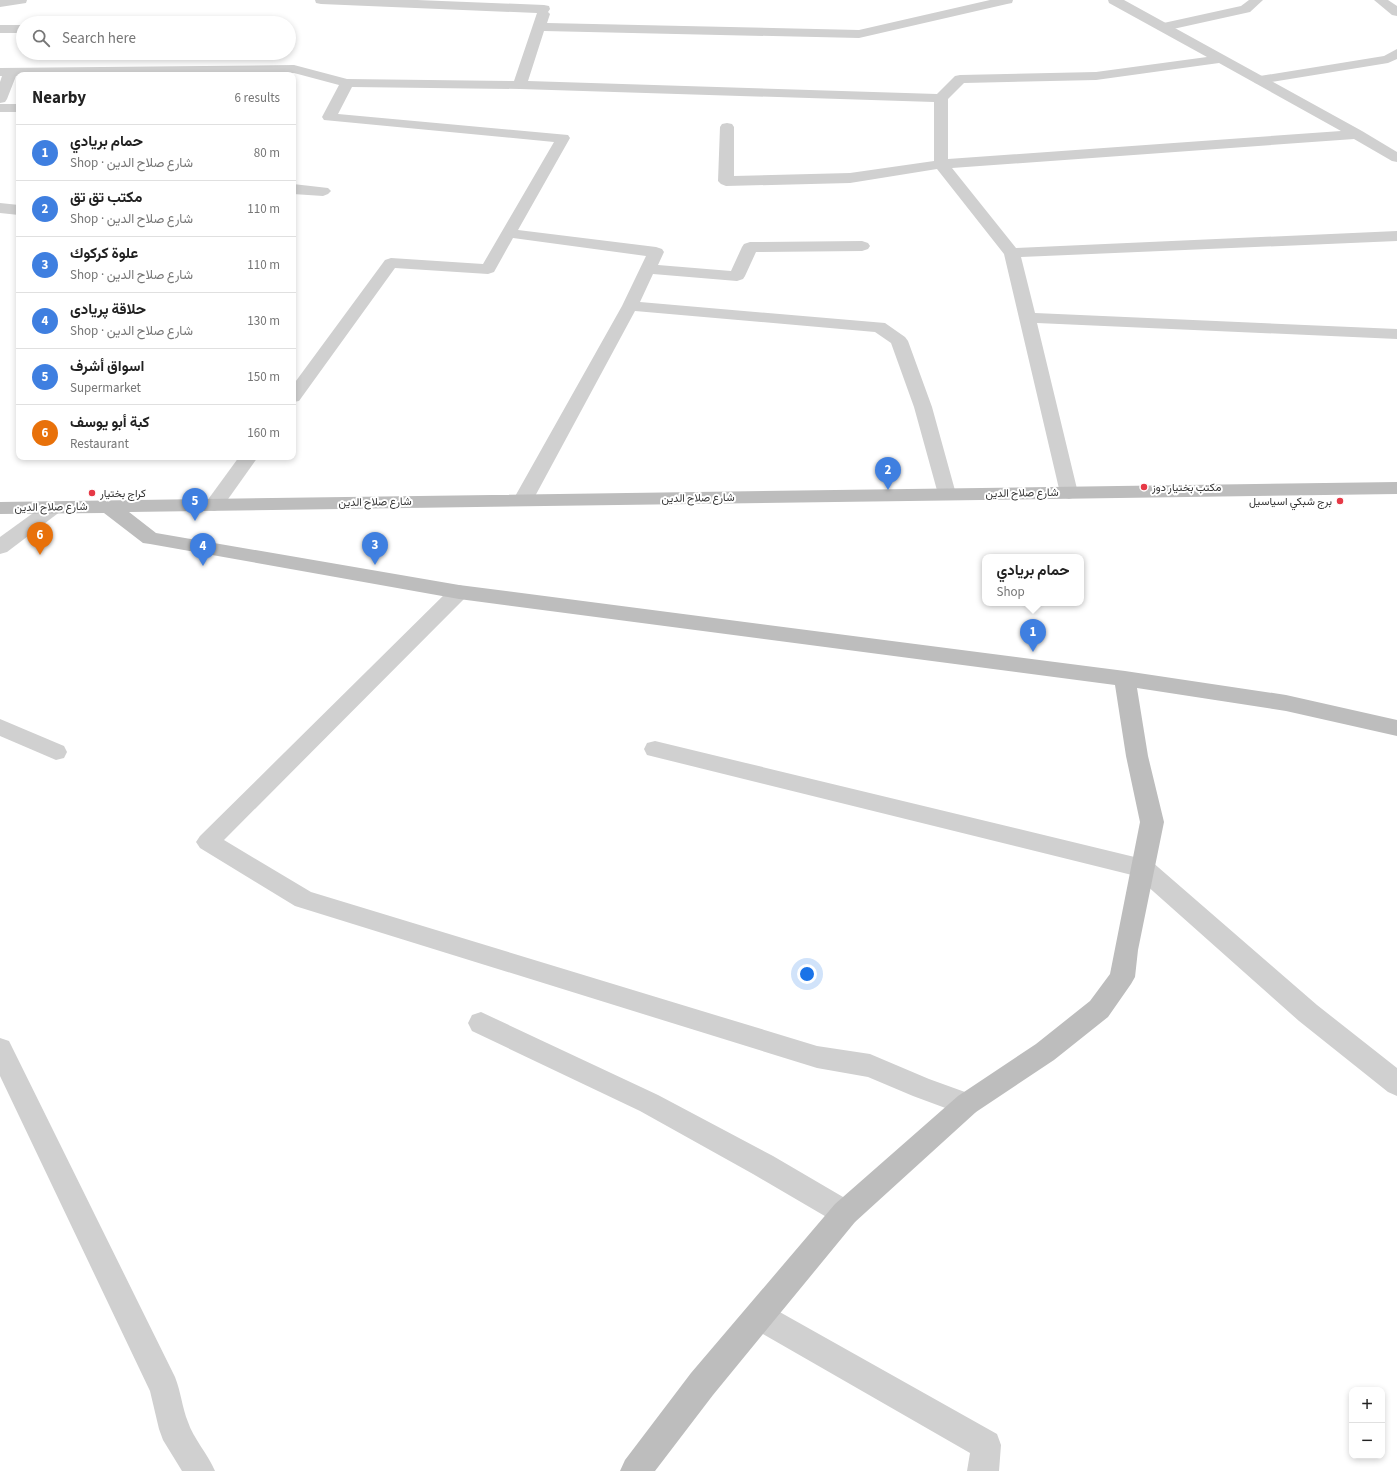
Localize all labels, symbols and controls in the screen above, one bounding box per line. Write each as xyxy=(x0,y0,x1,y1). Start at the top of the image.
search box xyxy=(16,16,296,60)
icon: search xyxy=(30,27,52,49)
text: Search here xyxy=(62,28,136,49)
text: Nearby xyxy=(32,86,86,110)
text: 6 results xyxy=(235,89,280,107)
text: حمام بريادي xyxy=(70,131,143,152)
text: 1 xyxy=(42,144,48,162)
text: 80 m xyxy=(254,144,280,162)
text: Shop · شارع صلاح الدين xyxy=(70,154,193,172)
text: مکتب تق تق xyxy=(70,187,142,208)
text: 2 xyxy=(42,200,48,218)
text: 110 m xyxy=(247,200,280,218)
text: Shop · شارع صلاح الدين xyxy=(70,210,193,228)
text: علوة كركوك xyxy=(70,243,138,264)
text: 3 xyxy=(42,256,48,274)
text: 110 m xyxy=(247,256,280,274)
text: Shop · شارع صلاح الدين xyxy=(70,266,193,284)
text: حلاقة پریادی xyxy=(70,299,146,320)
text: 4 xyxy=(42,312,48,330)
text: 130 m xyxy=(247,312,280,330)
text: Shop · شارع صلاح الدين xyxy=(70,322,193,340)
text: اسواق أشرف xyxy=(70,356,144,377)
text: 5 xyxy=(42,368,48,386)
text: 150 m xyxy=(247,368,280,386)
text: Supermarket xyxy=(70,379,141,397)
text: كبة أبو يوسف xyxy=(70,412,150,433)
text: 6 xyxy=(42,424,48,442)
text: 160 m xyxy=(247,424,280,442)
text: Restaurant xyxy=(70,435,129,453)
pin: 2 xyxy=(875,457,901,490)
place label: مكتب بختيار دوز xyxy=(1151,480,1221,495)
marker: مكتب بختيار دوز xyxy=(1139,482,1149,492)
street label: شارع صلاح الدين xyxy=(985,485,1059,501)
place label: كراج بختيار xyxy=(99,486,146,501)
marker: كراج بختيار xyxy=(87,488,97,498)
pin: 5 xyxy=(182,488,208,521)
street label: شارع صلاح الدين xyxy=(661,490,735,506)
street label: شارع صلاح الدين xyxy=(338,494,412,510)
place label: برج شبکي اسیاسیل xyxy=(1249,494,1332,511)
marker: برج شبکي اسیاسیل xyxy=(1335,496,1345,506)
street label: شارع صلاح الدين xyxy=(14,499,88,515)
pin: 6 xyxy=(27,522,53,555)
pin: 3 xyxy=(362,532,388,565)
pin: 4 xyxy=(190,533,216,566)
popup xyxy=(982,554,1084,606)
text: حمام بريادي xyxy=(997,560,1069,581)
text: Shop xyxy=(997,583,1025,601)
pin: 1 xyxy=(1020,619,1046,652)
your location xyxy=(797,964,817,984)
map controls xyxy=(1349,1387,1385,1459)
button: + xyxy=(1349,1387,1385,1423)
button: − xyxy=(1349,1423,1385,1459)

